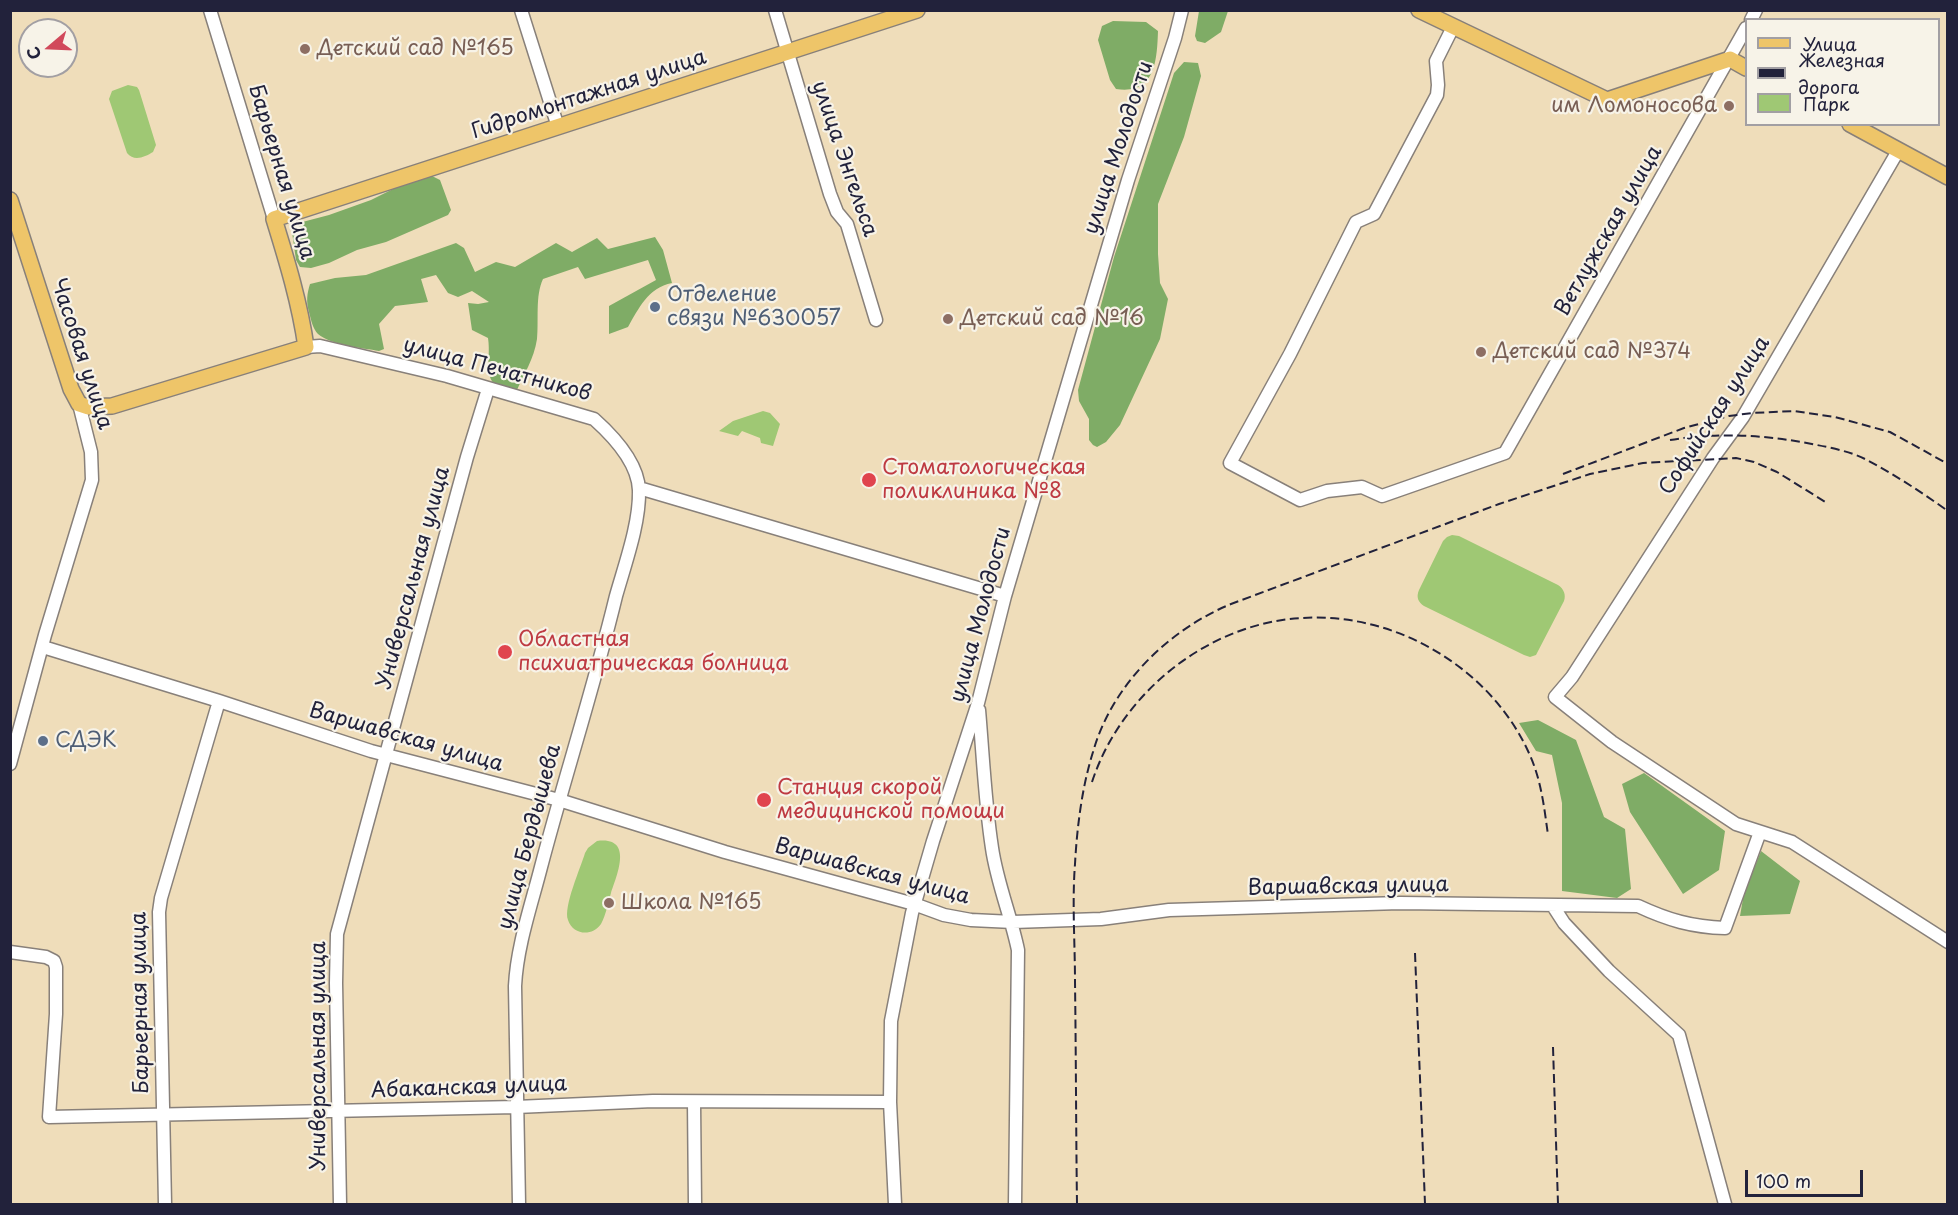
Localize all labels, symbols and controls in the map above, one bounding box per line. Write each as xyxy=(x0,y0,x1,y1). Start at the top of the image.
north arrow xyxy=(18,18,78,78)
legend xyxy=(1745,18,1940,126)
text: Улица xyxy=(1803,30,1857,57)
place label: Детский сад №165 xyxy=(317,36,514,62)
marker: Детский сад №165 xyxy=(298,42,312,56)
text: С xyxy=(20,44,46,63)
street label: Гидромонтажная улица xyxy=(468,45,710,145)
text: Железная дорога xyxy=(1798,46,1885,100)
street label: улица Молодости xyxy=(1079,58,1159,238)
street label: улица Энгельса xyxy=(806,78,882,240)
street label: Барьерная улица xyxy=(242,81,320,263)
text: Парк xyxy=(1803,90,1849,117)
place label: им Ломоносова xyxy=(1551,93,1717,119)
marker: им Ломоносова xyxy=(1722,99,1736,113)
street label: Ветлужская улица xyxy=(1550,141,1668,321)
street label: Часовая улица xyxy=(45,275,117,433)
place label: Отделение связи №630057 xyxy=(667,282,841,332)
marker: Отделение связи №630057 xyxy=(648,300,662,314)
place label: Детский сад №16 xyxy=(960,306,1144,332)
marker: Детский сад №16 xyxy=(941,312,955,326)
street label: Софийская улица xyxy=(1654,332,1776,500)
street label: улица Печатников xyxy=(400,333,594,407)
place label: Детский сад №374 xyxy=(1493,339,1691,365)
marker: Детский сад №374 xyxy=(1474,345,1488,359)
place label: Стоматологическая поликлиника №8 xyxy=(882,455,1086,505)
street label: Универсальная улица xyxy=(372,464,456,692)
marker: Стоматологическая поликлиника №8 xyxy=(860,471,878,489)
street label: улица Молодости xyxy=(945,525,1017,705)
place label: Областная психиатрическая болница xyxy=(518,627,788,677)
marker: Областная психиатрическая болница xyxy=(496,643,514,661)
street label: Варшавская улица xyxy=(306,698,506,778)
place label: СДЭК xyxy=(55,728,117,754)
marker: СДЭК xyxy=(36,734,50,748)
street label: улица Бердышева xyxy=(493,742,567,932)
place label: Станция скорой медицинской помощи xyxy=(777,775,1005,825)
marker: Станция скорой медицинской помощи xyxy=(755,791,773,809)
street label: Варшавская улица xyxy=(772,834,972,910)
street label: Варшавская улица xyxy=(1247,873,1449,901)
place label: Школа №165 xyxy=(621,890,761,916)
marker: Школа №165 xyxy=(602,896,616,910)
street label: Барьерная улица xyxy=(127,912,155,1094)
street label: Универсальная улица xyxy=(306,941,332,1171)
street label: Абаканская улица xyxy=(370,1072,568,1104)
scale bar xyxy=(1748,1158,1866,1196)
text: 100 m xyxy=(1756,1167,1811,1194)

